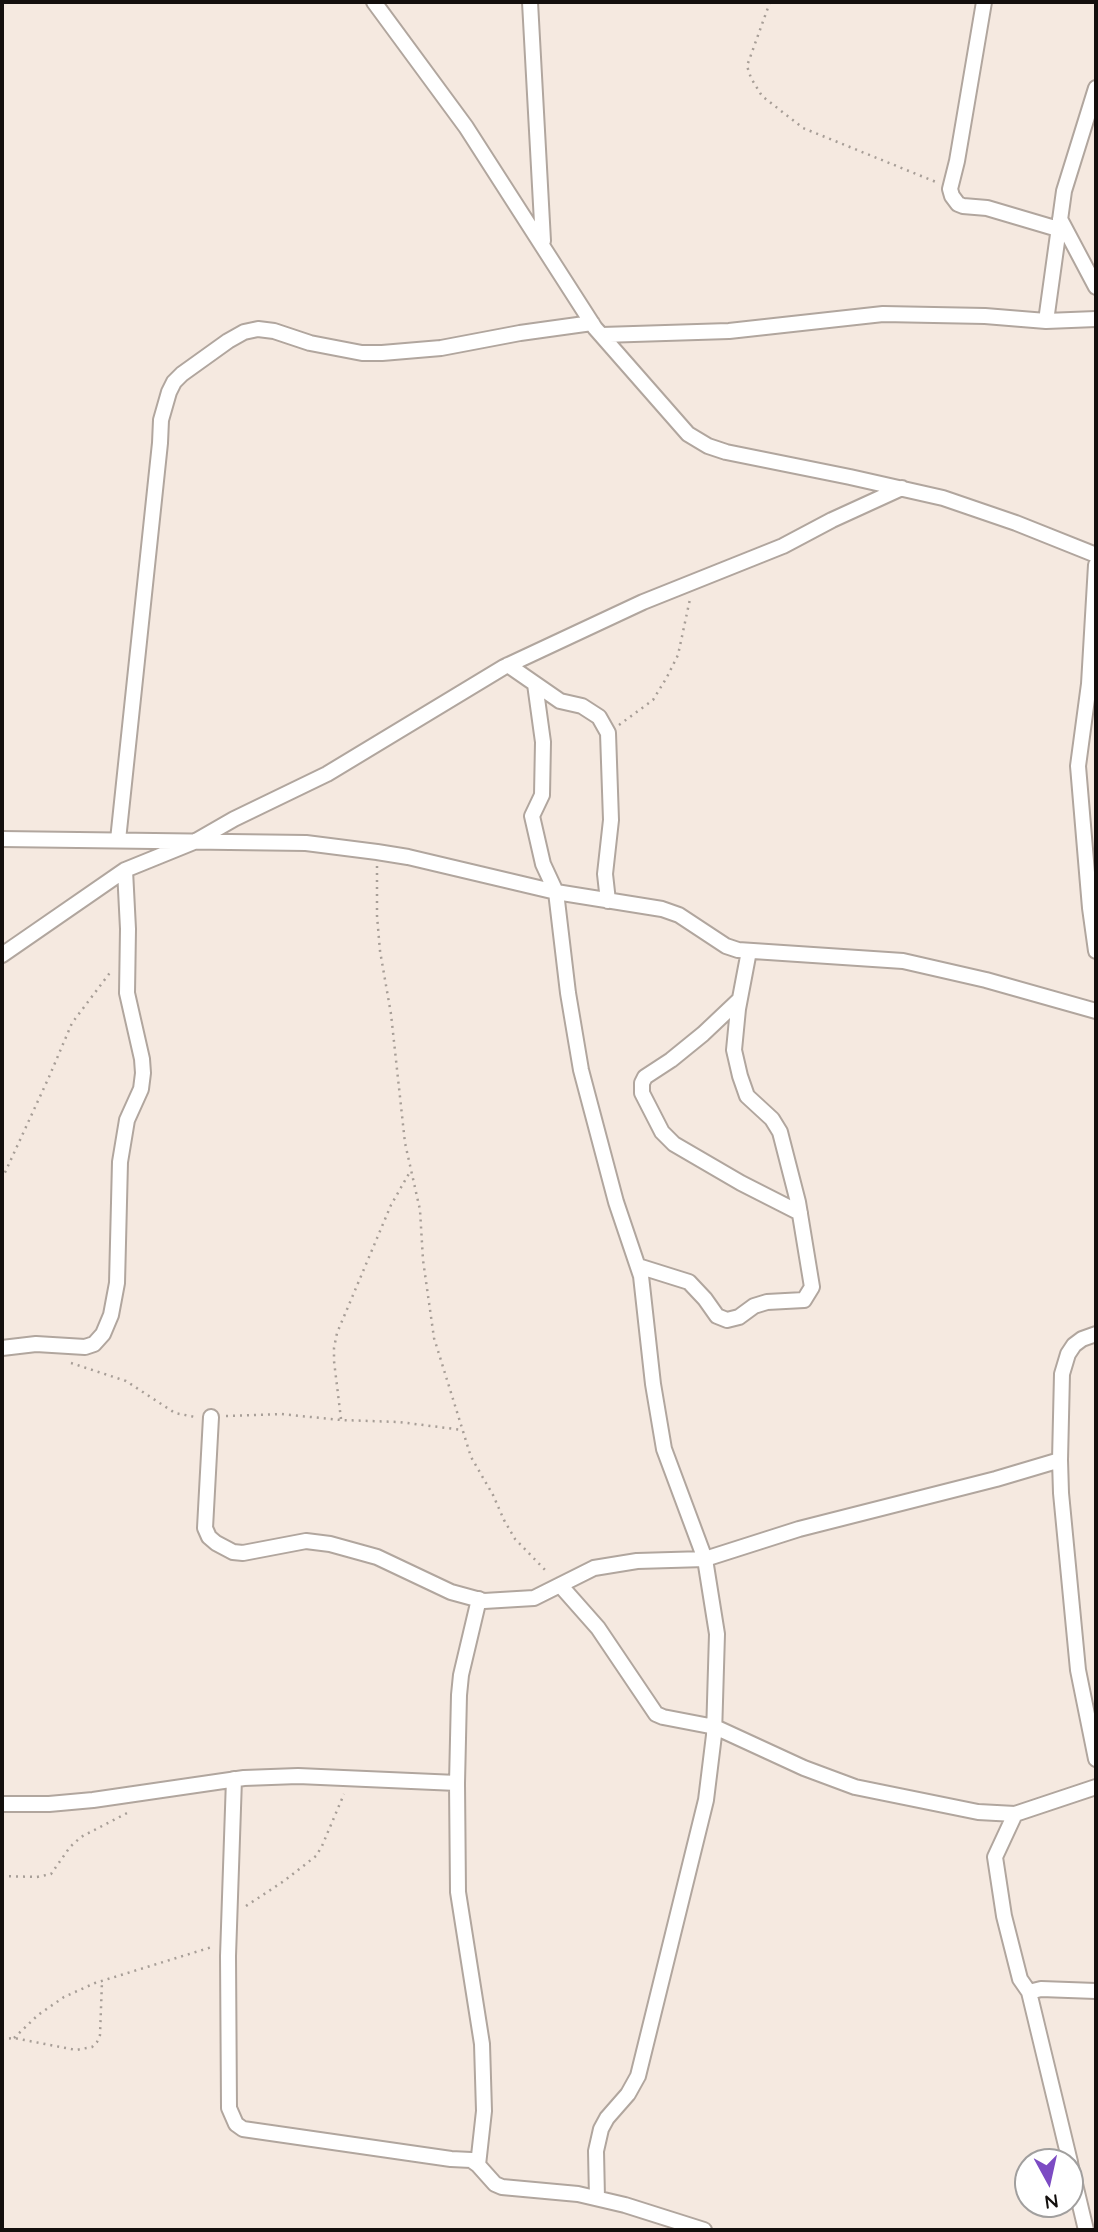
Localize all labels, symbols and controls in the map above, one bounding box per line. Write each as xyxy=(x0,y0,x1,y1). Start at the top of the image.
north arrow xyxy=(1014,2148,1084,2218)
text: N xyxy=(1043,2189,1060,2215)

